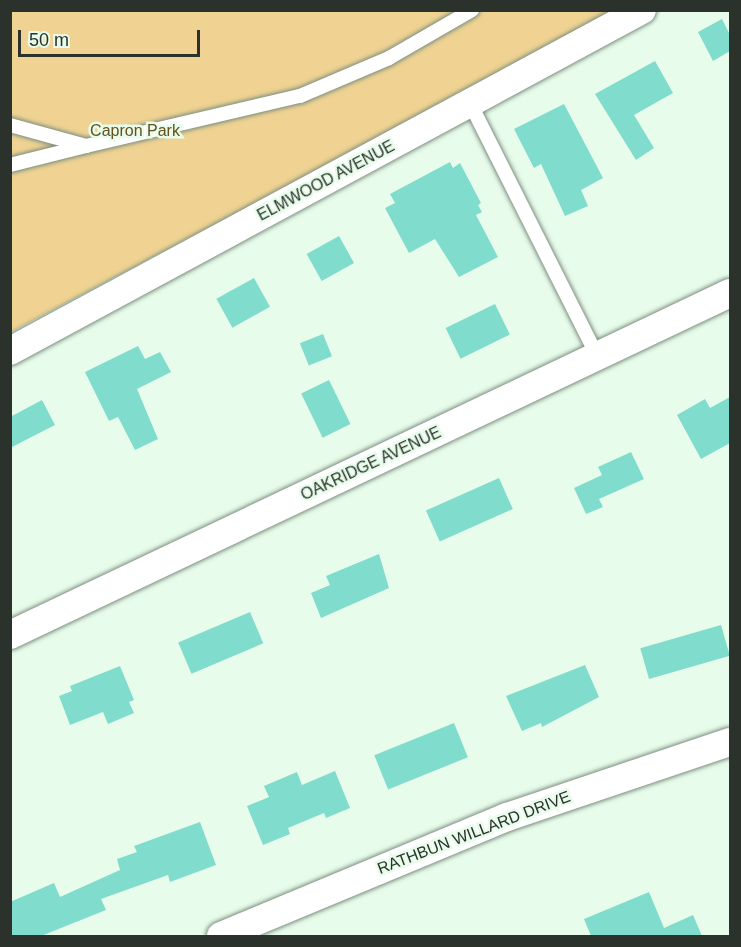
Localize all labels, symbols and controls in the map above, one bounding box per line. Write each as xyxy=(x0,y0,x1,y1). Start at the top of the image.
scale bar xyxy=(21,18,202,56)
text: 50 m xyxy=(29,30,69,50)
park label: Capron Park xyxy=(90,121,180,141)
street label: ELMWOOD AVENUE xyxy=(254,136,398,226)
street label: OAKRIDGE AVENUE xyxy=(297,423,445,505)
street label: RATHBUN WILLARD DRIVE xyxy=(375,787,573,879)

